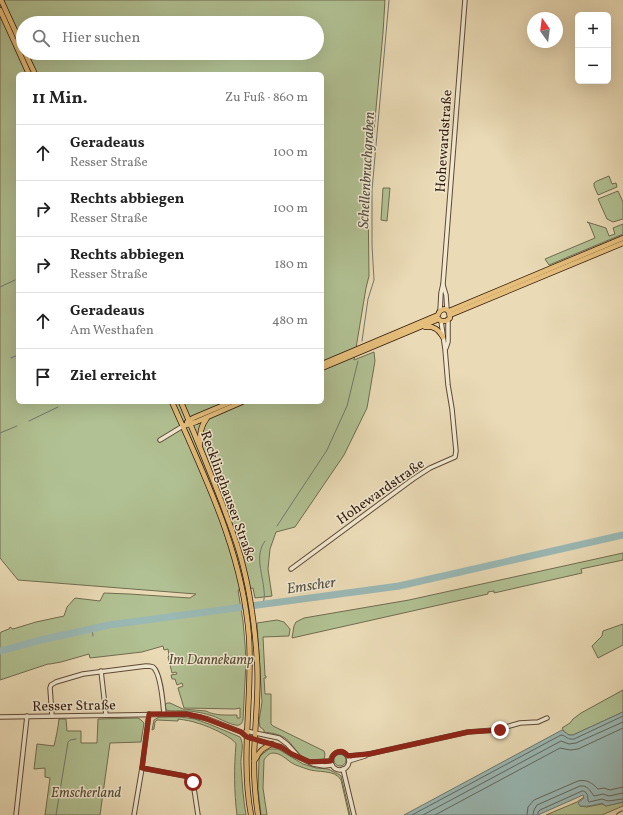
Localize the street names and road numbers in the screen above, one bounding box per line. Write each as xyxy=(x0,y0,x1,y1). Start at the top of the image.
street label: Hohewardstraße xyxy=(431,89,458,193)
street label: Recklinghauser Straße xyxy=(195,428,260,565)
street label: Hohewardstraße xyxy=(333,455,429,530)
street label: Resser Straße xyxy=(32,696,116,717)

